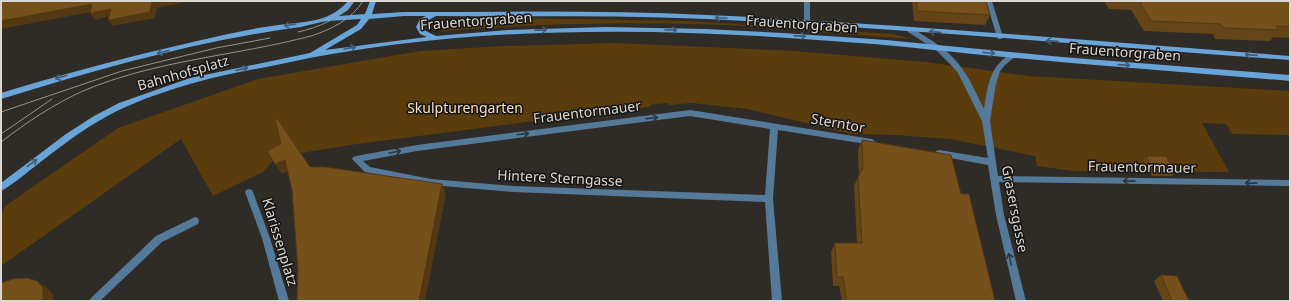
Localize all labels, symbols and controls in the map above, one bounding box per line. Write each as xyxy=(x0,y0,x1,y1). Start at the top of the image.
street label: Frauentorgraben xyxy=(419,7,533,34)
street label: Frauentorgraben xyxy=(745,10,859,37)
one-way arrow xyxy=(715,14,728,22)
one-way arrow xyxy=(284,21,297,29)
one-way arrow xyxy=(534,26,547,34)
one-way arrow xyxy=(664,26,677,33)
one-way arrow xyxy=(929,28,942,36)
one-way arrow xyxy=(793,33,806,40)
one-way arrow xyxy=(1046,37,1059,44)
street label: Frauentorgraben xyxy=(1068,38,1182,65)
one-way arrow xyxy=(343,44,356,52)
one-way arrow xyxy=(157,48,170,56)
street label: Bahnhofsplatz xyxy=(135,50,231,95)
one-way arrow xyxy=(982,50,995,57)
one-way arrow xyxy=(1245,52,1258,59)
one-way arrow xyxy=(1117,62,1130,69)
one-way arrow xyxy=(235,65,248,73)
one-way arrow xyxy=(55,74,68,82)
street label: Frauentormauer xyxy=(532,95,642,128)
park label: Skulpturengarten xyxy=(407,98,523,117)
street label: Sterntor xyxy=(810,108,867,137)
one-way arrow xyxy=(645,114,658,122)
one-way arrow xyxy=(516,130,529,138)
one-way arrow xyxy=(388,148,401,156)
street label: Frauentormauer xyxy=(1088,156,1197,177)
one-way arrow xyxy=(26,159,37,168)
street label: Grasersgasse xyxy=(998,164,1033,254)
street label: Hintere Sterngasse xyxy=(497,165,623,190)
one-way arrow xyxy=(1123,177,1136,185)
one-way arrow xyxy=(1245,179,1258,186)
street label: Klarissenplatz xyxy=(258,195,303,289)
one-way arrow xyxy=(1006,253,1014,266)

